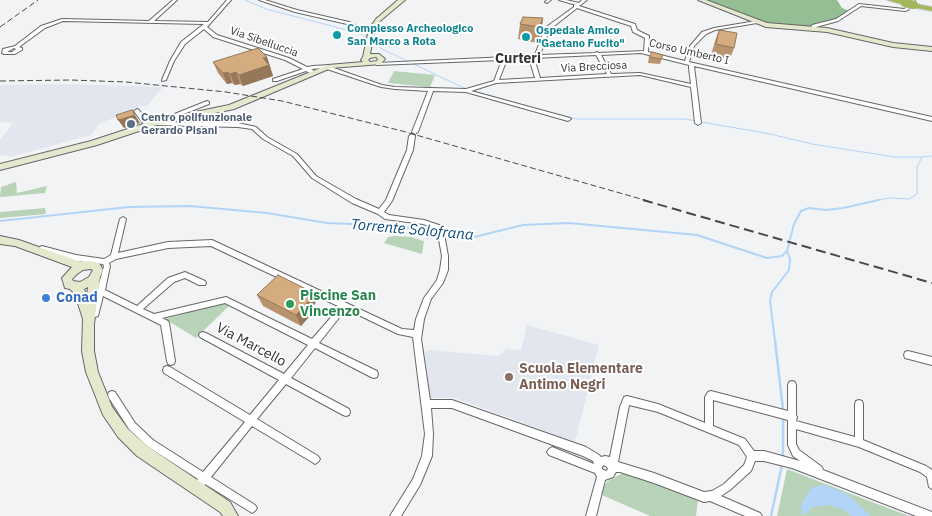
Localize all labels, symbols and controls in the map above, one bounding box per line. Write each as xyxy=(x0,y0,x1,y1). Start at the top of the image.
place label: Complesso Archeologico San Marco a Rota xyxy=(347,22,473,48)
street label: Via Sibelluccia xyxy=(228,24,300,60)
place label: Ospedale Amico "Gaetano Fucito" xyxy=(536,24,625,50)
marker: Complesso Archeologico San Marco a Rota xyxy=(331,29,343,41)
marker: Ospedale Amico "Gaetano Fucito" xyxy=(520,31,532,43)
street label: Corso Umberto I xyxy=(648,36,730,68)
district label: Curteri xyxy=(495,51,541,67)
street label: Via Brecciosa xyxy=(561,59,627,75)
place label: Centro polifunzionale Gerardo Pisani xyxy=(141,111,252,137)
marker: Centro polifunzionale Gerardo Pisani xyxy=(125,118,137,130)
water label: Torrente Solofrana xyxy=(350,216,474,244)
place label: Piscine San Vincenzo xyxy=(300,288,376,321)
place label: Conad xyxy=(56,290,98,306)
marker: Conad xyxy=(40,292,52,304)
marker: Piscine San Vincenzo xyxy=(284,298,296,310)
street label: Via Marcello xyxy=(213,320,289,370)
place label: Scuola Elementare Antimo Negri xyxy=(519,361,643,394)
marker: Scuola Elementare Antimo Negri xyxy=(503,371,515,383)

